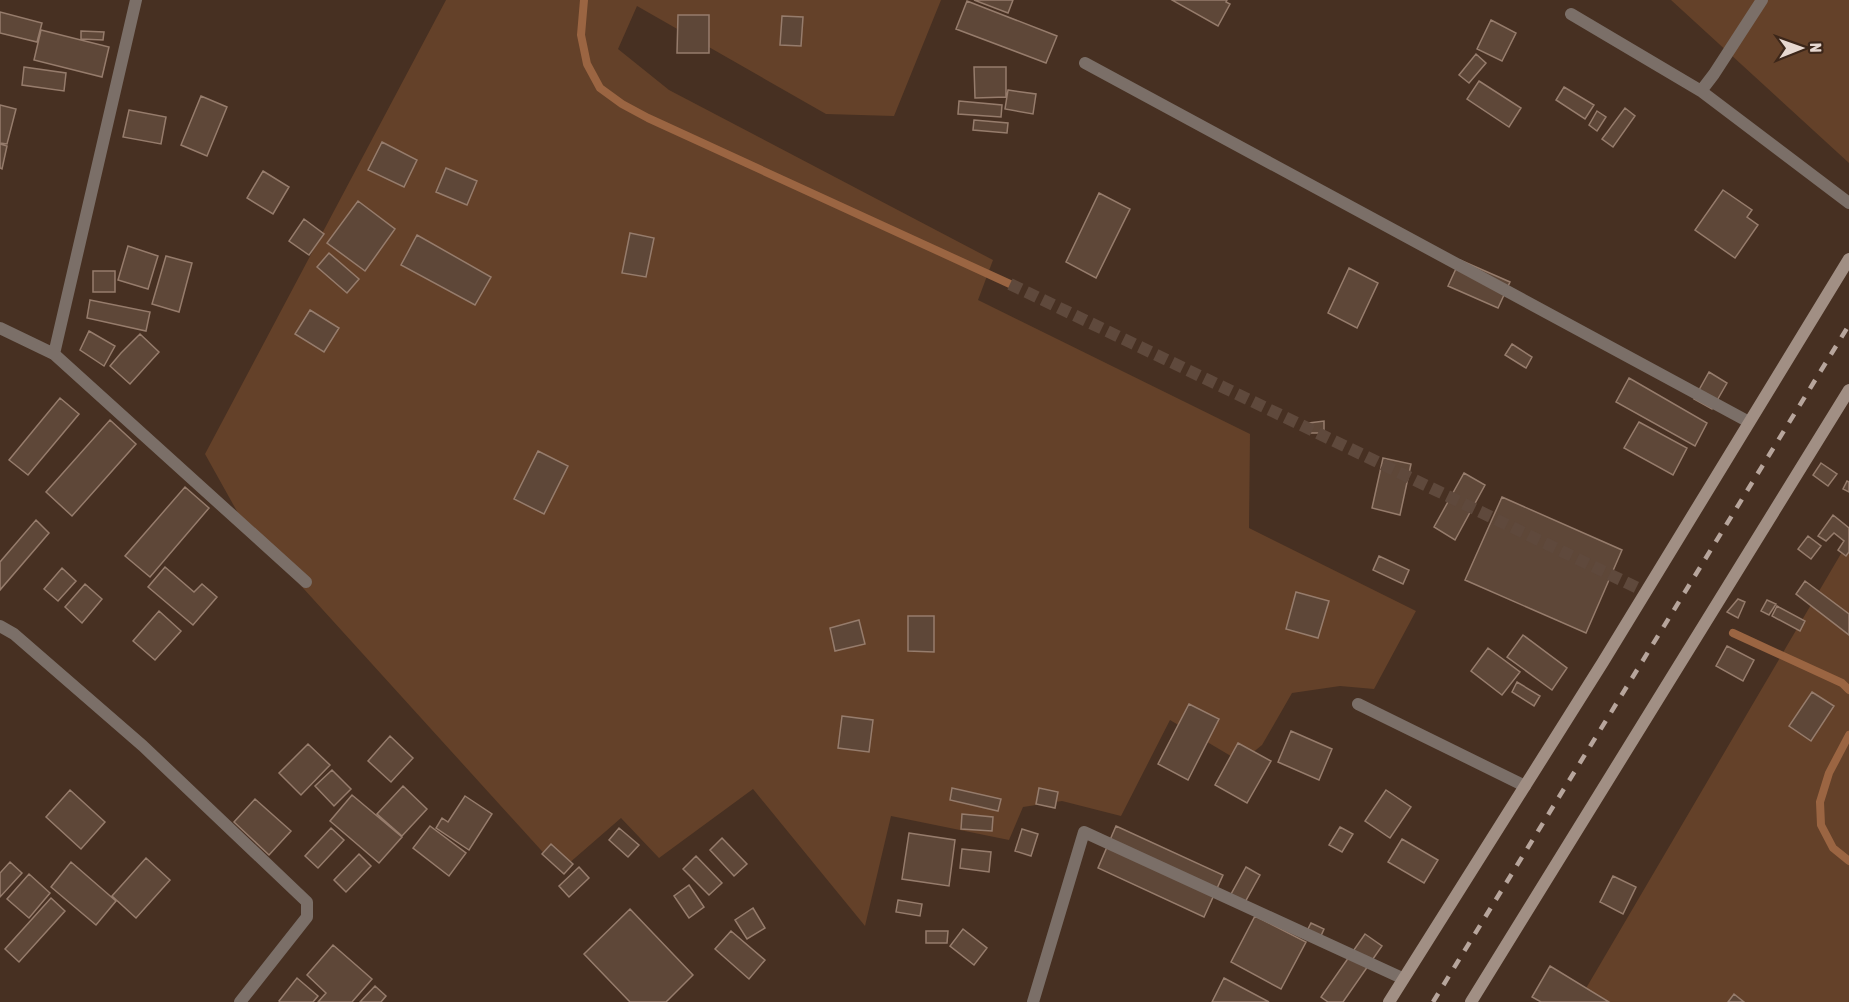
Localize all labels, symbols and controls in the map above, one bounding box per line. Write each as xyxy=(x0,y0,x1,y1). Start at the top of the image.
north arrow xyxy=(1771,18,1831,78)
text: N xyxy=(1807,43,1825,53)

